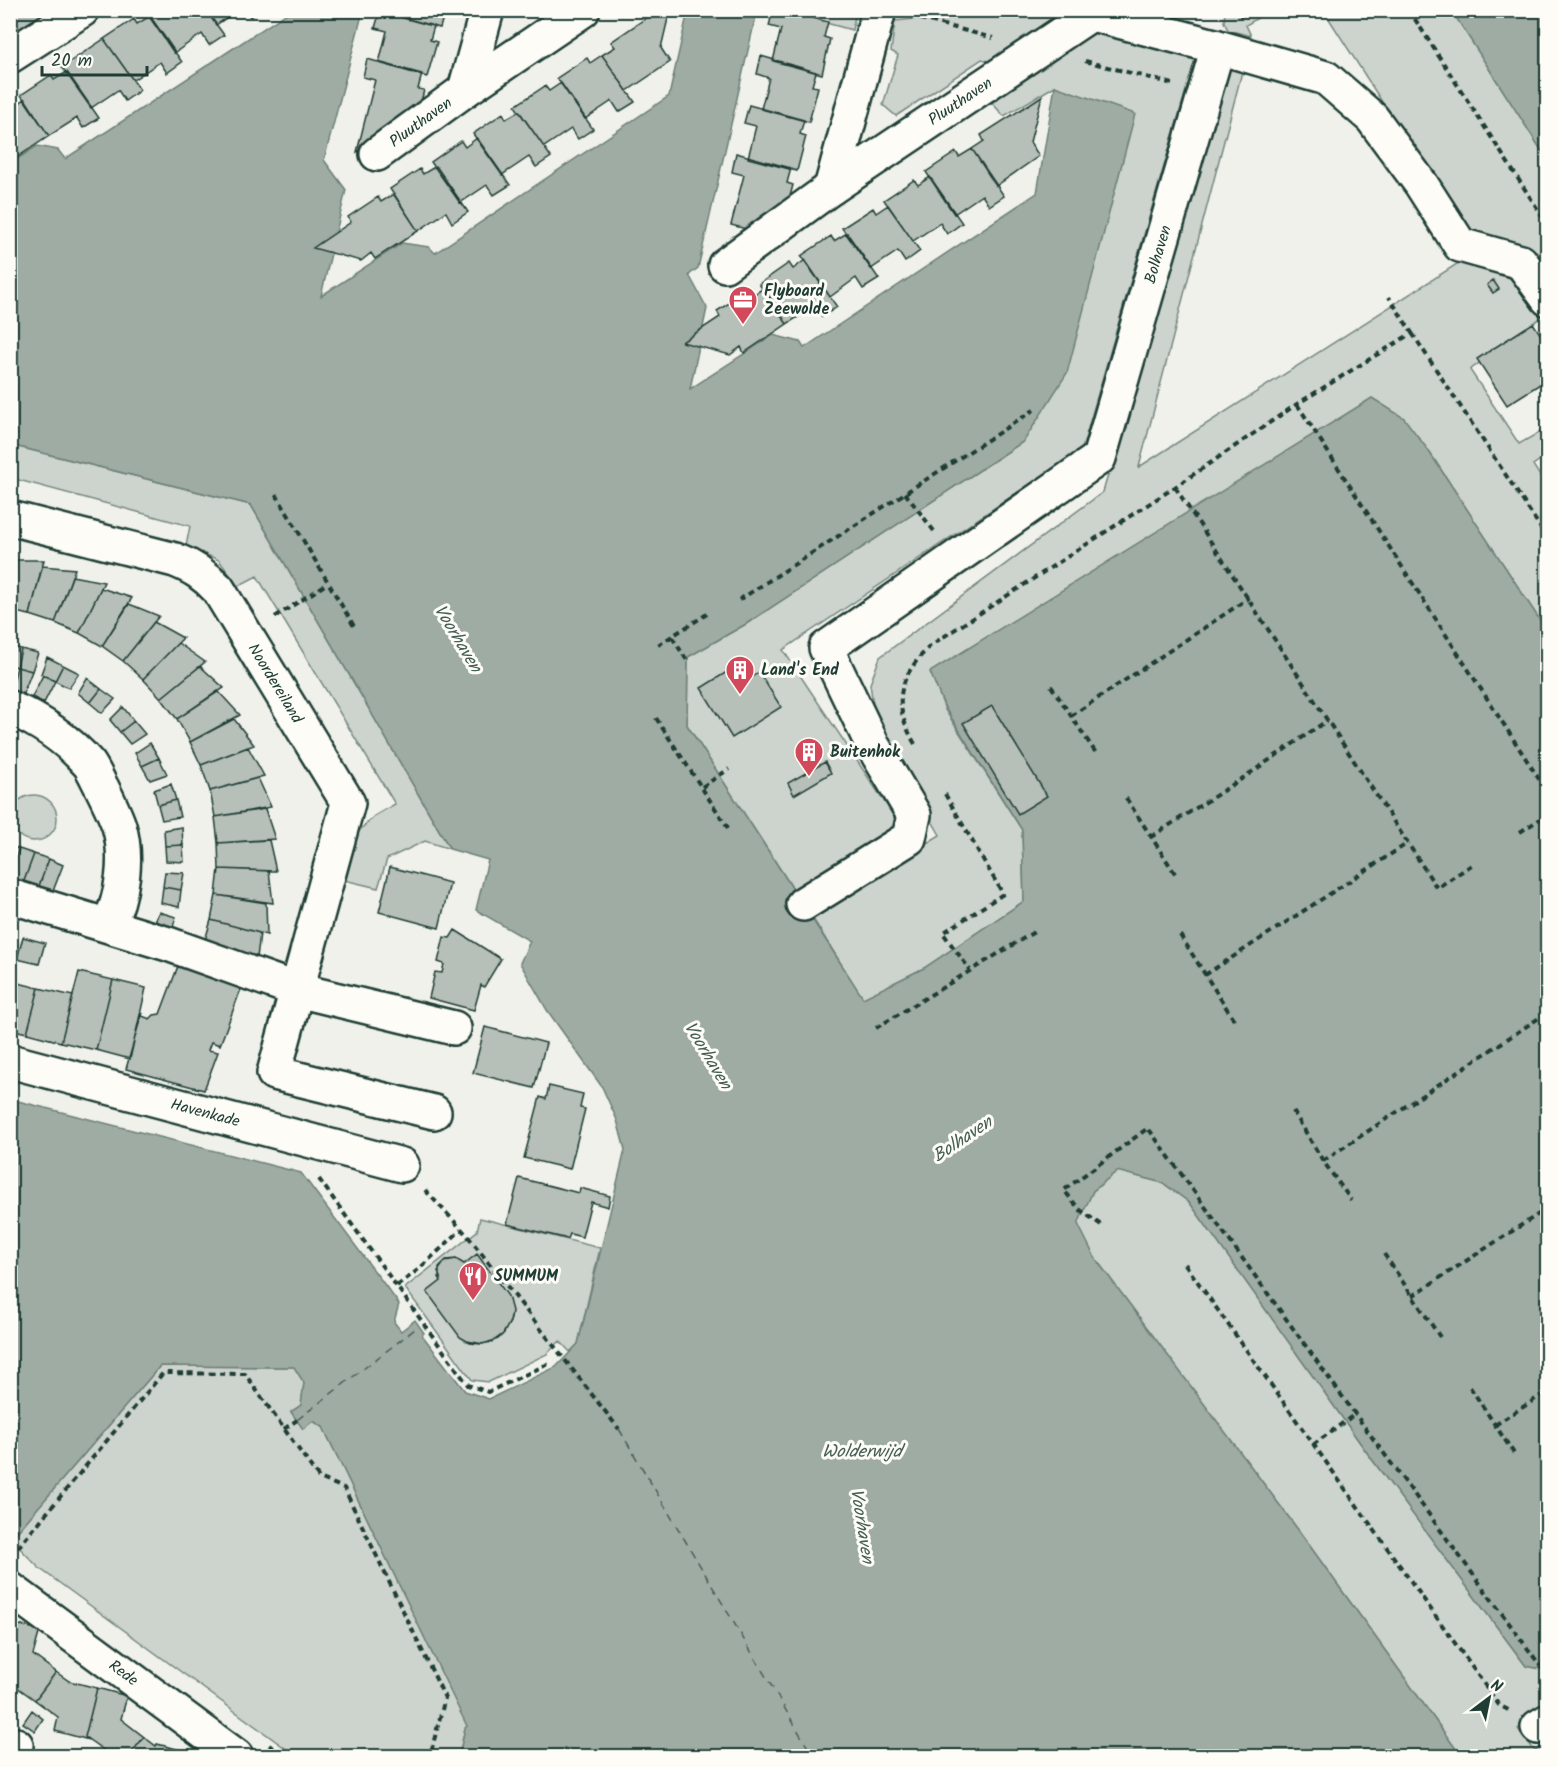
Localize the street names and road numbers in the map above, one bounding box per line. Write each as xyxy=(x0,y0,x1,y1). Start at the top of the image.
street label: Pluuthaven xyxy=(923,71,998,132)
street label: Pluuthaven xyxy=(384,91,457,154)
street label: Bolhaven xyxy=(1138,222,1178,287)
street label: Noordereiland xyxy=(241,638,310,729)
street label: Havenkade xyxy=(168,1092,243,1134)
street label: Rede xyxy=(103,1653,144,1692)

